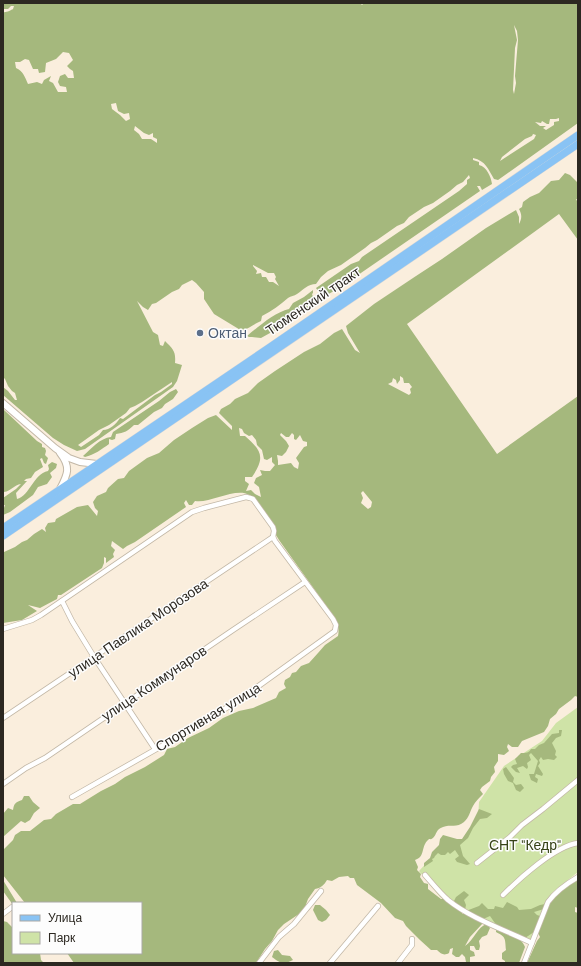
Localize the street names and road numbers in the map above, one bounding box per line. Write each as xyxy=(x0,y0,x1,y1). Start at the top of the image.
street label: Тюменский тракт xyxy=(262,262,364,339)
street label: улица Павлика Морозова xyxy=(64,574,212,682)
street label: улица Коммунаров xyxy=(98,641,210,725)
street label: Спортивная улица xyxy=(152,678,264,756)

